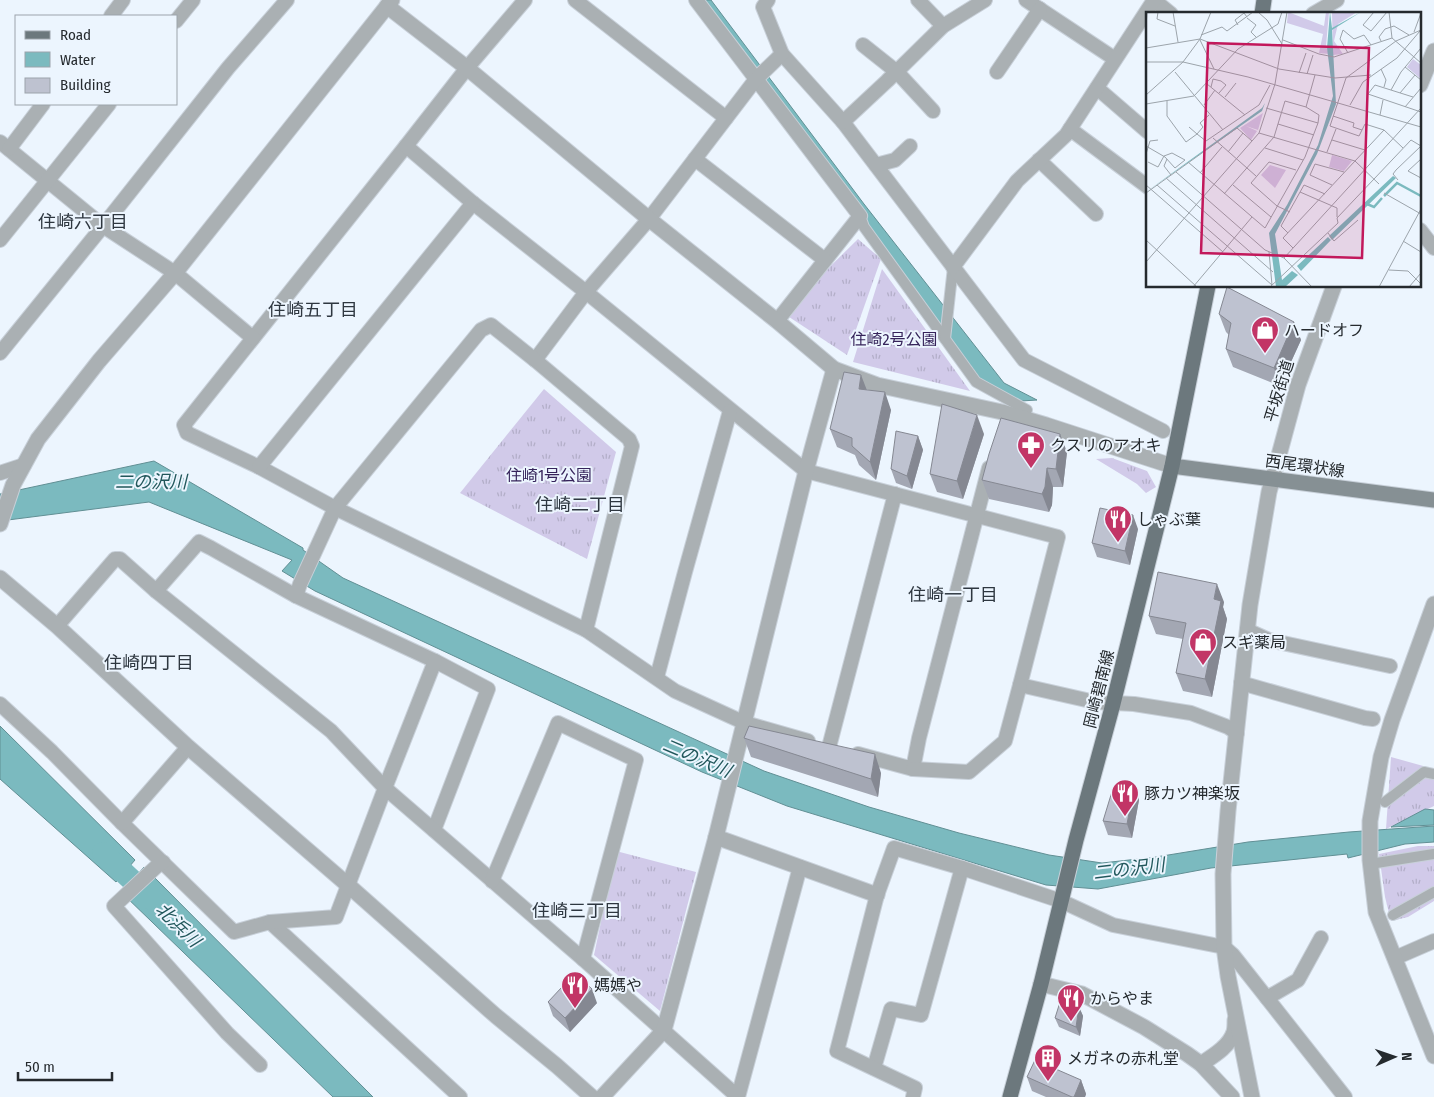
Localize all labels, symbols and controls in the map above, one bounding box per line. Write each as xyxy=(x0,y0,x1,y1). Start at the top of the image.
inset map xyxy=(1146,12,1422,288)
legend xyxy=(15,15,178,105)
text: Road xyxy=(60,26,91,44)
text: Water xyxy=(60,51,96,69)
text: Building xyxy=(60,76,111,94)
district label: 住崎六丁目 xyxy=(38,211,128,233)
district label: 住崎五丁目 xyxy=(268,299,358,321)
shop icon: ハードオフ xyxy=(1250,315,1280,354)
place label: ハードオフ xyxy=(1284,321,1364,340)
park label: 住崎2号公園 xyxy=(850,330,938,349)
street label: 平坂街道 xyxy=(1261,358,1297,424)
pharmacy icon: クスリのアオキ xyxy=(1016,430,1046,469)
place label: クスリのアオキ xyxy=(1050,436,1162,455)
street label: 西尾環状線 xyxy=(1264,451,1346,481)
park label: 住崎1号公園 xyxy=(506,466,592,485)
water label: 二の沢川 xyxy=(115,471,189,493)
district label: 住崎二丁目 xyxy=(535,494,625,516)
restaurant icon: しゃぶ葉 xyxy=(1103,504,1133,543)
place label: しゃぶ葉 xyxy=(1137,510,1201,529)
district label: 住崎一丁目 xyxy=(908,584,998,606)
shop icon: スギ薬局 xyxy=(1188,627,1218,666)
place label: スギ薬局 xyxy=(1222,633,1286,652)
street label: 岡崎碧南線 xyxy=(1080,648,1118,730)
district label: 住崎四丁目 xyxy=(104,652,194,674)
water label: 二の沢川 xyxy=(660,734,736,783)
restaurant icon: 豚カツ神楽坂 xyxy=(1110,778,1140,817)
place label: 豚カツ神楽坂 xyxy=(1144,784,1240,803)
water label: 二の沢川 xyxy=(1092,853,1168,884)
water label: 北浜川 xyxy=(151,898,207,953)
district label: 住崎三丁目 xyxy=(532,900,622,922)
restaurant icon: 媽媽や xyxy=(560,970,590,1009)
place label: 媽媽や xyxy=(594,976,642,995)
restaurant icon: からやま xyxy=(1056,983,1086,1022)
place label: からやま xyxy=(1090,989,1154,1008)
north arrow xyxy=(1369,1032,1419,1082)
building icon: メガネの赤札堂 xyxy=(1033,1043,1063,1082)
place label: メガネの赤札堂 xyxy=(1067,1049,1179,1068)
scale bar xyxy=(18,1050,111,1082)
text: N xyxy=(1398,1052,1415,1061)
text: 50 m xyxy=(25,1058,55,1076)

